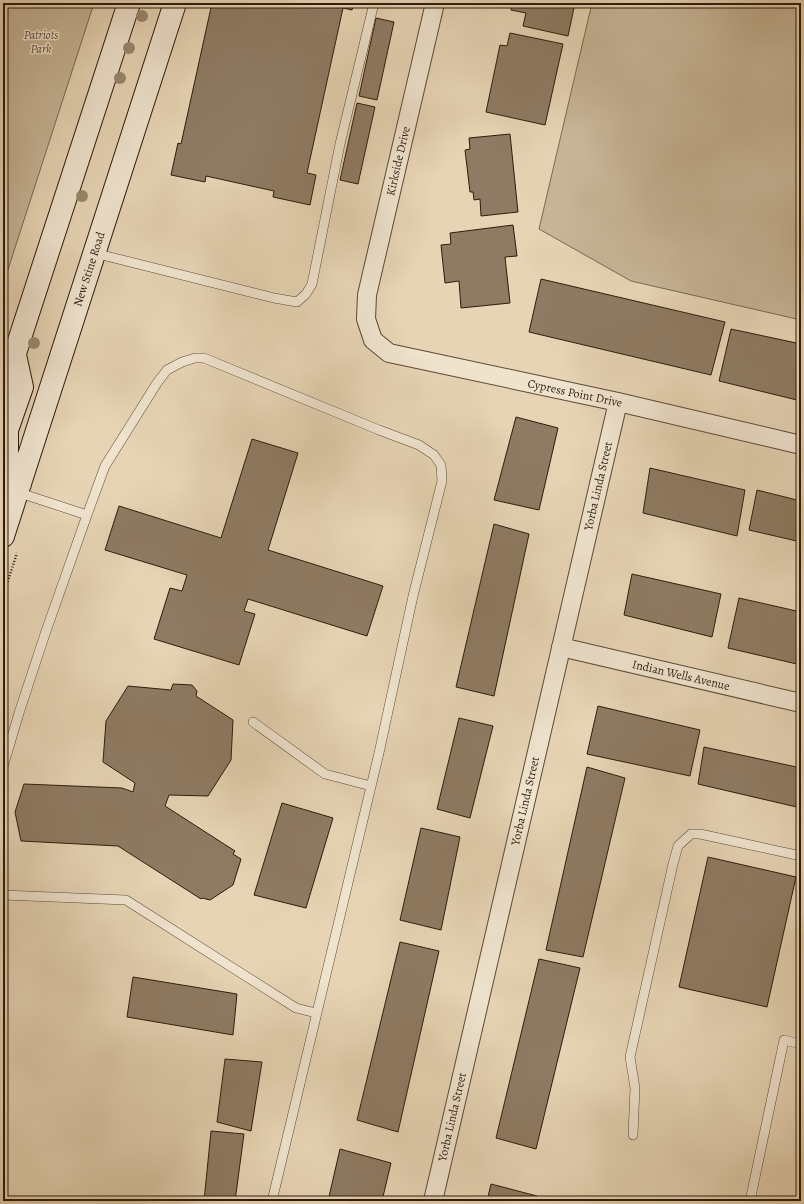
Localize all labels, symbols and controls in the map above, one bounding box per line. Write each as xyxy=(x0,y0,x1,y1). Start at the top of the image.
park label: Patriots Park xyxy=(24,27,58,57)
street label: Kirkside Drive xyxy=(382,125,414,197)
street label: New Stine Road xyxy=(69,229,109,308)
street label: Cypress Point Drive xyxy=(526,375,624,411)
street label: Yorba Linda Street xyxy=(580,440,616,533)
street label: Indian Wells Avenue xyxy=(631,656,731,694)
street label: Yorba Linda Street xyxy=(507,755,543,848)
street label: Yorba Linda Street xyxy=(434,1071,470,1164)

